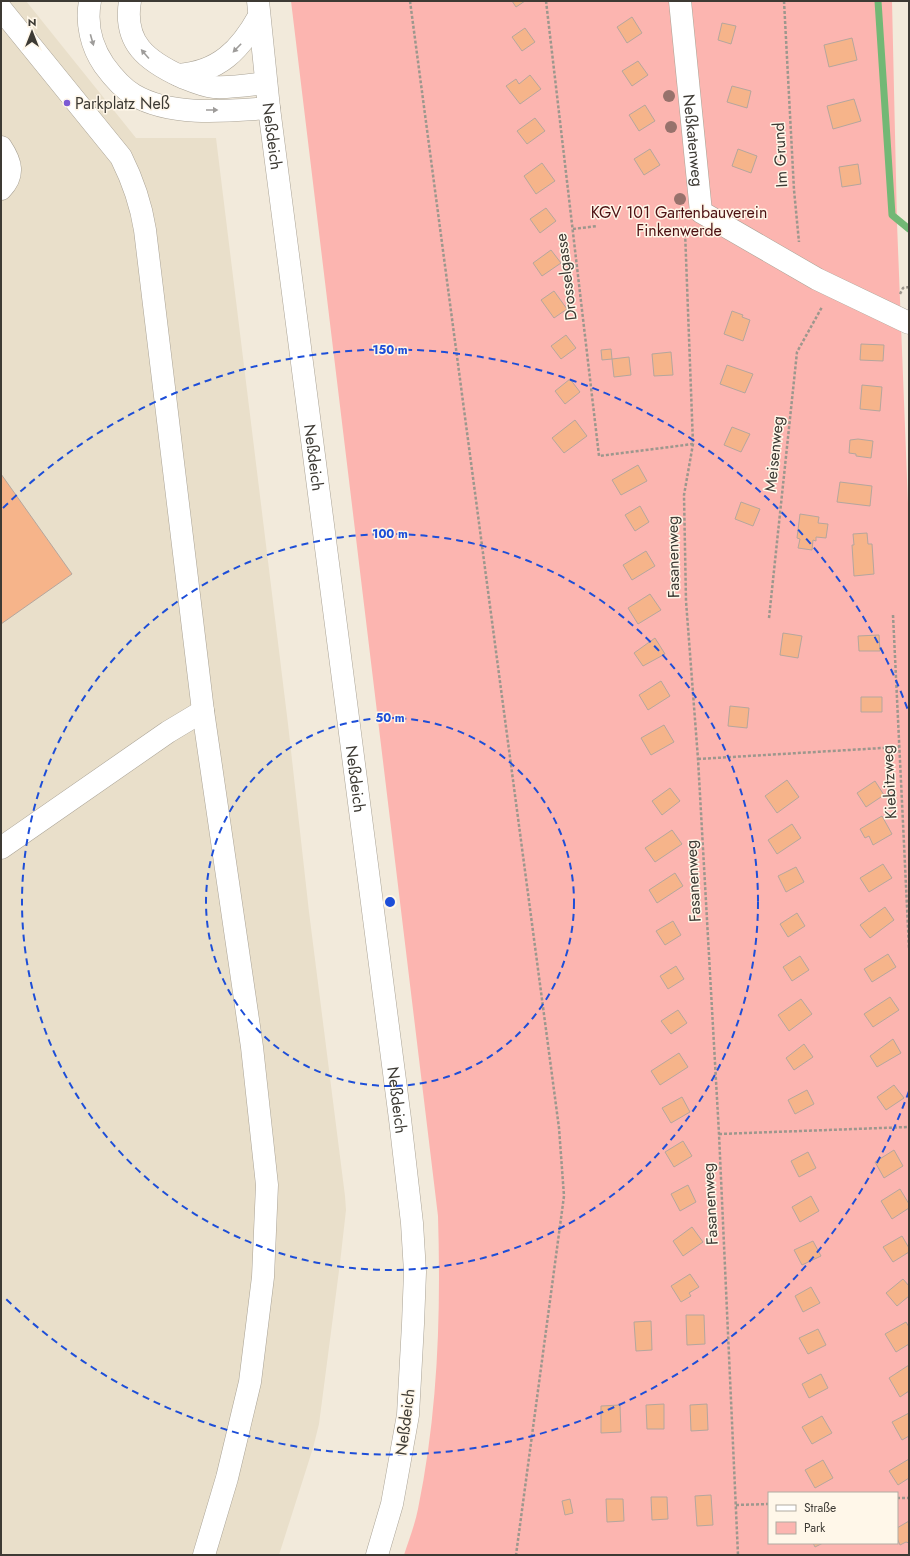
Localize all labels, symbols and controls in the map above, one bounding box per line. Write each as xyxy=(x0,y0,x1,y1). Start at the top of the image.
north arrow xyxy=(12,12,52,52)
text: N xyxy=(28,14,36,30)
one-way arrow xyxy=(89,34,95,46)
one-way arrow xyxy=(232,43,242,53)
one-way arrow xyxy=(141,49,150,60)
place label: Parkplatz Neß xyxy=(75,92,170,115)
street label: Neßkatenweg xyxy=(678,93,710,188)
marker: Parkplatz Neß xyxy=(62,98,72,108)
street label: Neßdeich xyxy=(257,101,288,171)
one-way arrow xyxy=(206,107,219,113)
street label: Im Grund xyxy=(767,122,793,188)
park label: KGV 101 Gartenbauverein Finkenwerde xyxy=(591,201,767,242)
street label: Drosselgasse xyxy=(549,232,583,322)
text: 150 m xyxy=(372,341,408,359)
street label: Meisenweg xyxy=(759,415,789,493)
street label: Neßdeich xyxy=(299,423,330,492)
street label: Fasanenweg xyxy=(661,516,685,598)
text: 100 m xyxy=(372,525,408,543)
text: 50 m xyxy=(375,709,405,727)
street label: Neßdeich xyxy=(340,744,372,814)
street label: Kiebitzweg xyxy=(876,744,902,820)
street label: Fasanenweg xyxy=(679,839,707,923)
centre of rings xyxy=(383,895,397,909)
street label: Neßdeich xyxy=(382,1065,413,1135)
street label: Fasanenweg xyxy=(696,1162,724,1246)
street label: Neßdeich xyxy=(389,1387,421,1457)
legend xyxy=(768,1492,898,1544)
text: Straße xyxy=(804,1499,836,1517)
text: Park xyxy=(804,1519,826,1537)

